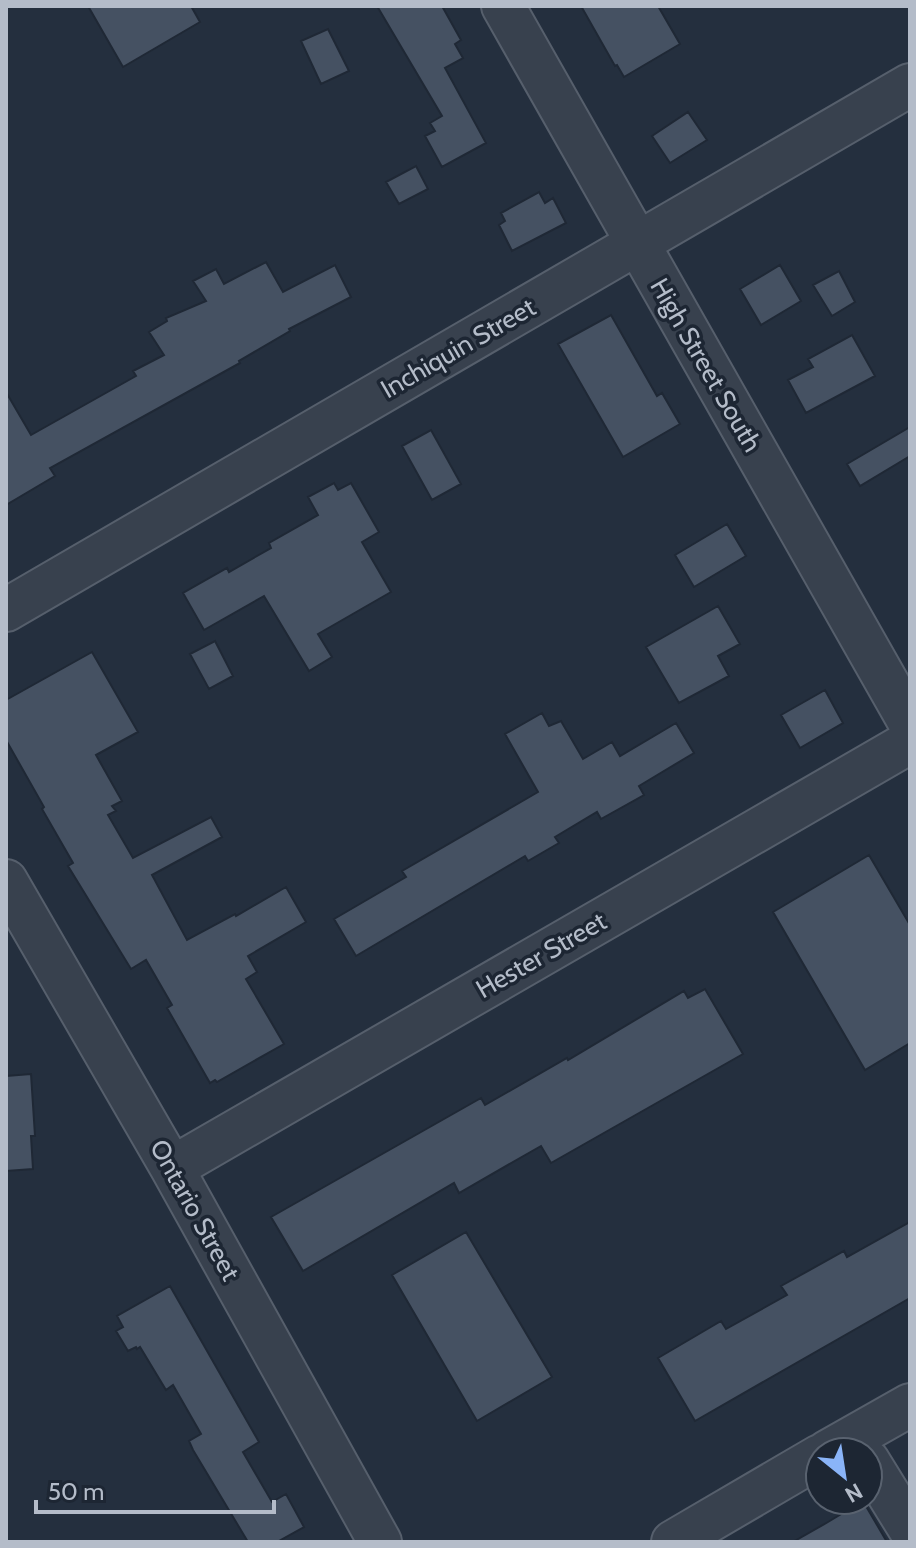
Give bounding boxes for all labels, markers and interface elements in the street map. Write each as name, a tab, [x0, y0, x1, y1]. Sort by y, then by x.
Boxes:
street label: High Street South	[643, 272, 769, 458]
street label: Inchiquin Street	[375, 291, 541, 405]
street label: Hester Street	[470, 905, 612, 1005]
street label: Ontario Street	[143, 1134, 247, 1286]
north arrow	[804, 1436, 884, 1516]
scale bar	[36, 1464, 274, 1514]
text: 50 m	[48, 1477, 104, 1506]
text: N	[840, 1477, 867, 1508]

